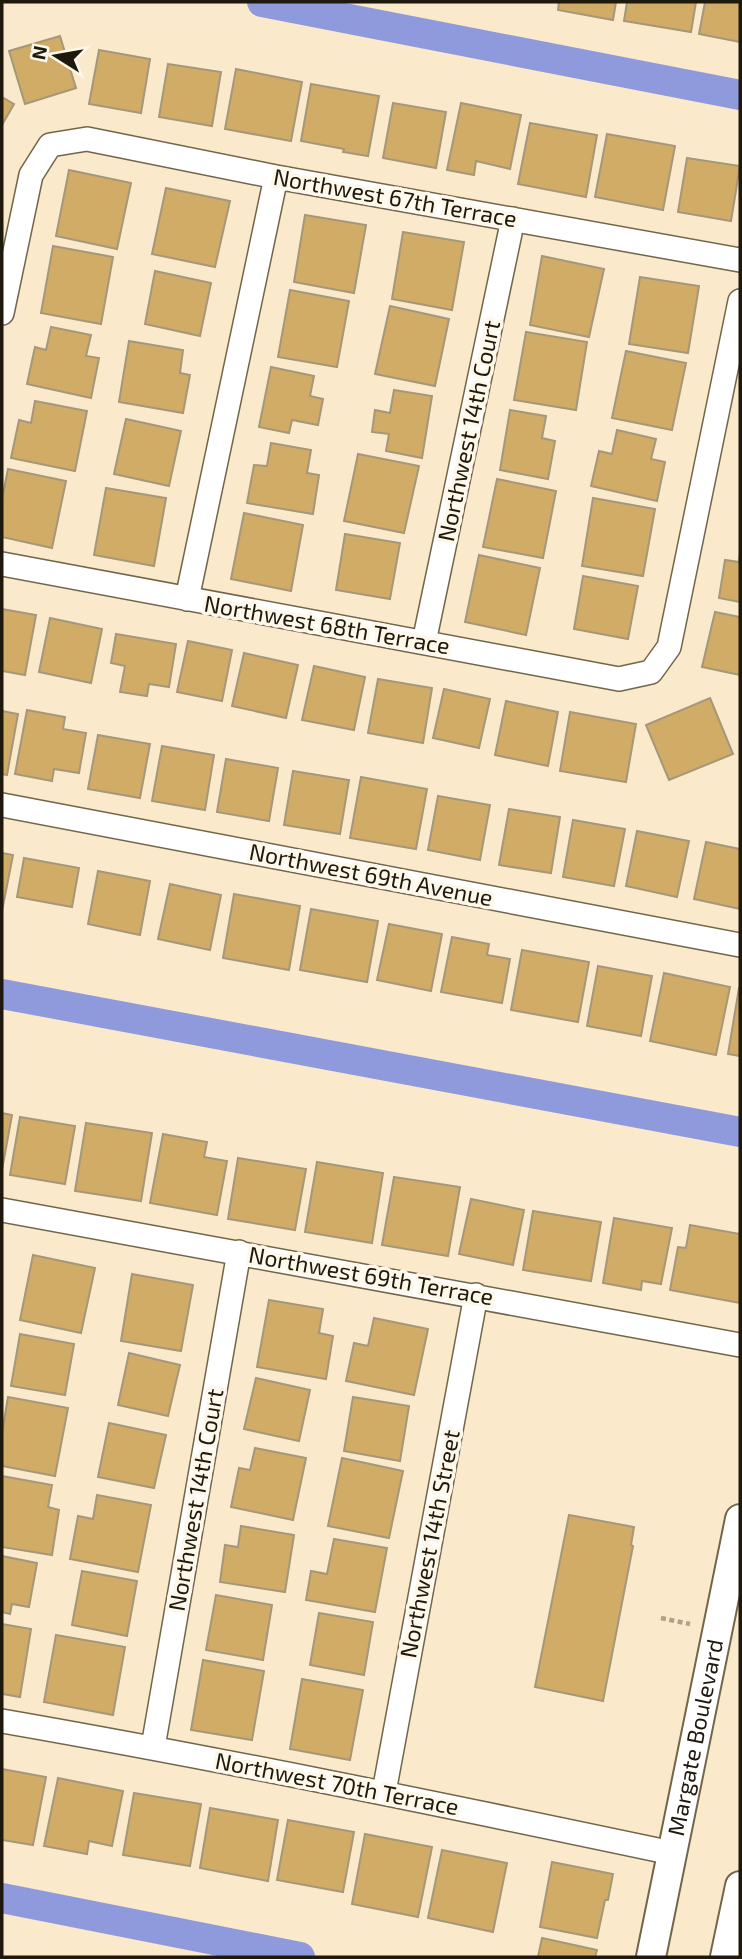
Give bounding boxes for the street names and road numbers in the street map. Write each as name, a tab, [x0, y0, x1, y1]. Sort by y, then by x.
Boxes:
street label: Northwest 67th Terrace	[271, 162, 519, 232]
street label: Northwest 14th Court	[431, 317, 505, 544]
street label: Northwest 68th Terrace	[202, 589, 452, 659]
street label: Northwest 69th Avenue	[247, 837, 495, 911]
street label: Northwest 69th Terrace	[247, 1240, 496, 1310]
street label: Northwest 14th Court	[162, 1386, 228, 1613]
street label: Northwest 14th Street	[393, 1427, 465, 1660]
street label: Margate Boulevard	[661, 1636, 728, 1838]
street label: Northwest 70th Terrace	[213, 1746, 461, 1820]

